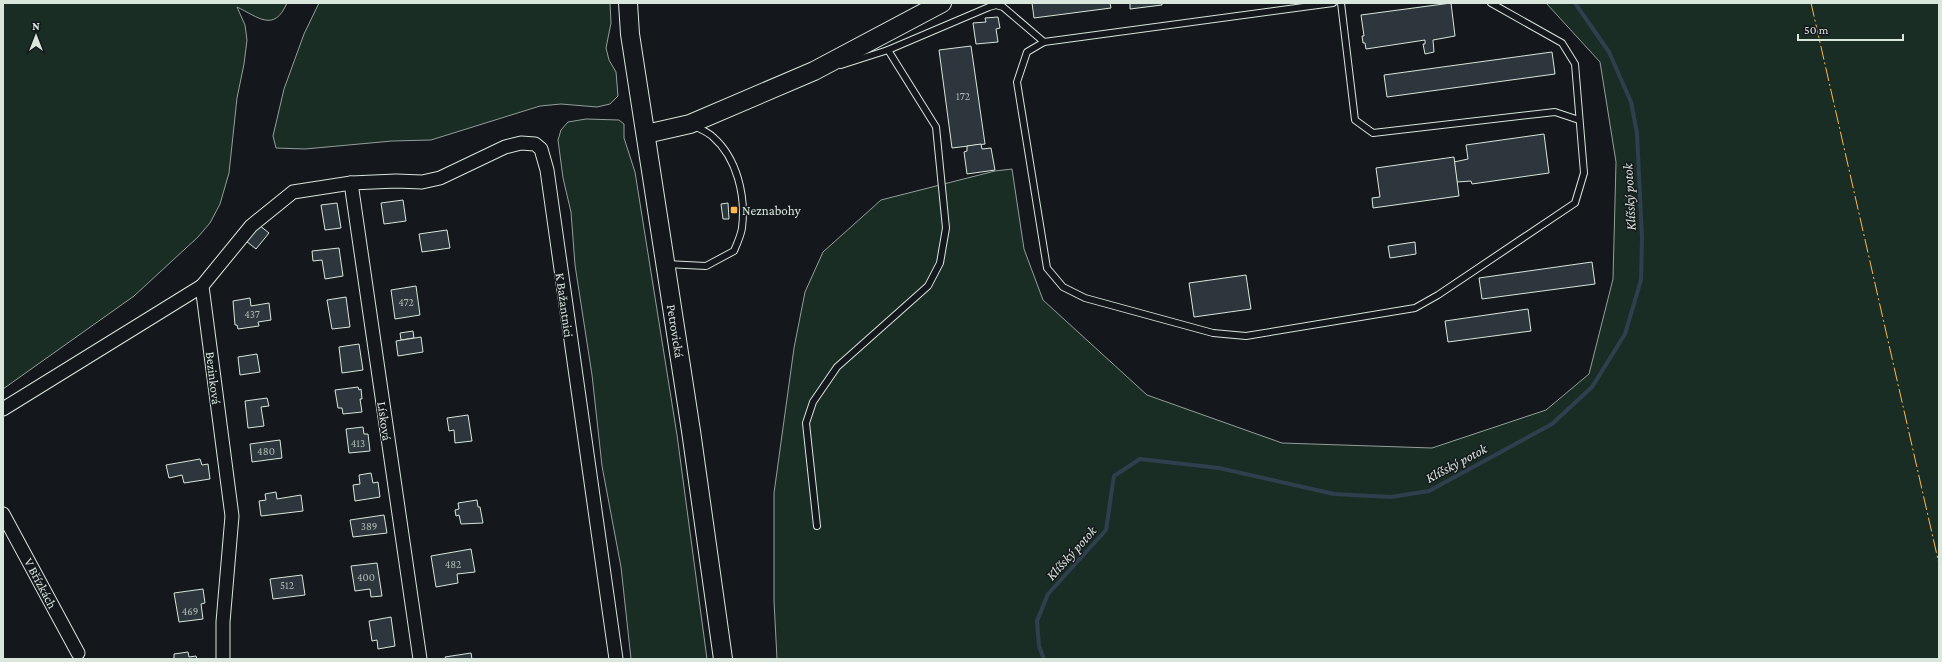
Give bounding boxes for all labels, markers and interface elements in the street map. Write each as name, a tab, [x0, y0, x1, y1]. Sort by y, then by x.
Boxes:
north arrow	[16, 16, 56, 56]
scale bar	[1798, 16, 1903, 42]
text: N	[32, 20, 40, 32]
text: 50 m	[1804, 23, 1829, 37]
house number: 172	[956, 90, 970, 102]
water label: Klíšský potok	[1619, 162, 1639, 231]
place label: Neznabohy	[742, 203, 802, 218]
marker: Neznabohy	[729, 205, 739, 215]
street label: K Bažantnici	[553, 272, 577, 339]
house number: 472	[398, 296, 414, 308]
street label: Petrovická	[664, 303, 687, 359]
house number: 437	[244, 308, 260, 320]
street label: Bezinková	[203, 351, 224, 405]
street label: Lísková	[374, 400, 395, 442]
house number: 413	[351, 437, 365, 449]
water label: Klíšský potok	[1423, 440, 1490, 486]
house number: 480	[257, 445, 275, 457]
house number: 389	[361, 520, 377, 532]
water label: Klíšský potok	[1043, 522, 1100, 583]
street label: V Břízkách	[21, 555, 60, 611]
house number: 482	[445, 558, 461, 570]
house number: 400	[357, 571, 375, 583]
house number: 512	[280, 579, 294, 591]
house number: 469	[182, 605, 198, 617]

